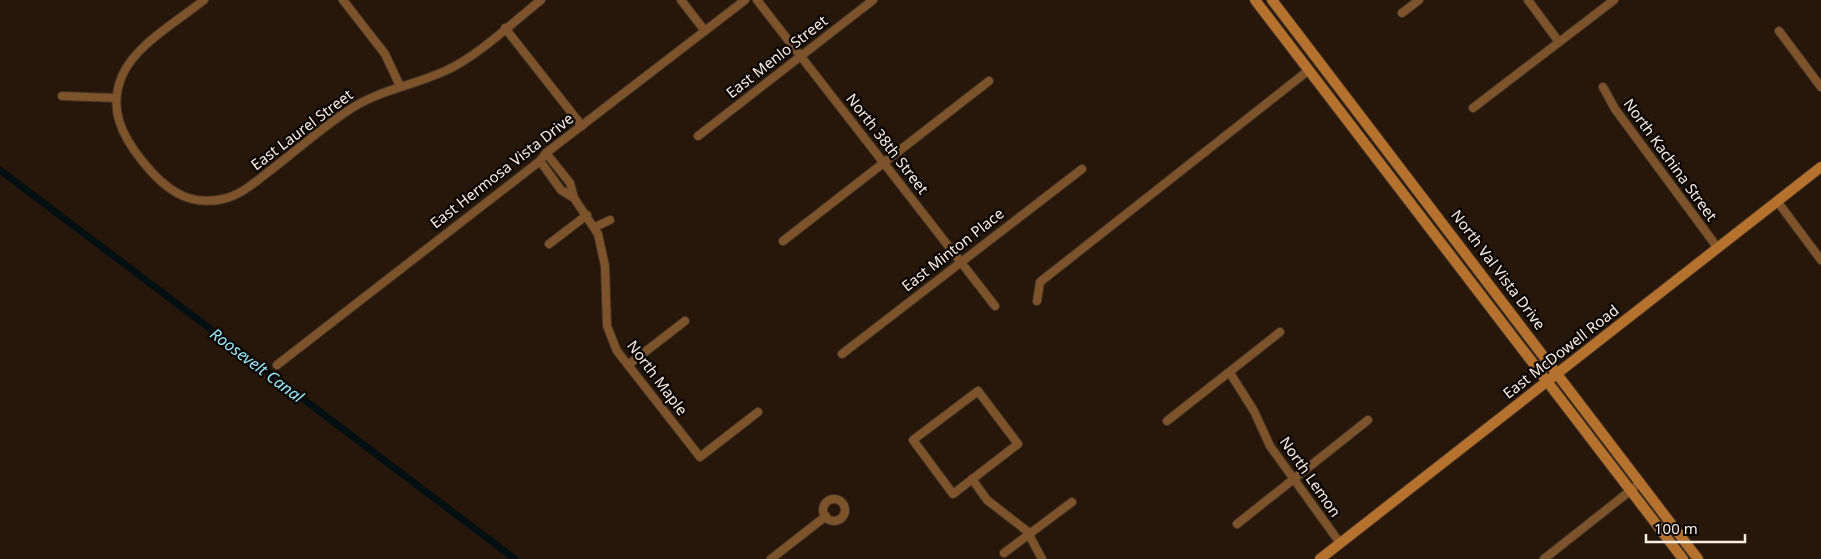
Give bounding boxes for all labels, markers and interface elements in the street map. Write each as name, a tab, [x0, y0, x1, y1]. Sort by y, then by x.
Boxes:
street label: East Menlo Street	[722, 10, 832, 102]
street label: East Laurel Street	[246, 84, 357, 174]
street label: North 38th Street	[842, 89, 934, 198]
street label: North Kachina Street	[1620, 94, 1722, 225]
street label: East Hermosa Vista Drive	[426, 108, 577, 232]
street label: East Minton Place	[897, 203, 1008, 295]
street label: North Val Vista Drive	[1447, 205, 1550, 333]
street label: East McDowell Road	[1498, 300, 1622, 403]
water label: Roosevelt Canal	[206, 323, 309, 408]
street label: North Maple	[623, 336, 693, 419]
street label: North Lemon	[1276, 432, 1346, 521]
scale bar	[1646, 512, 1745, 544]
text: 100 m	[1654, 518, 1698, 538]

